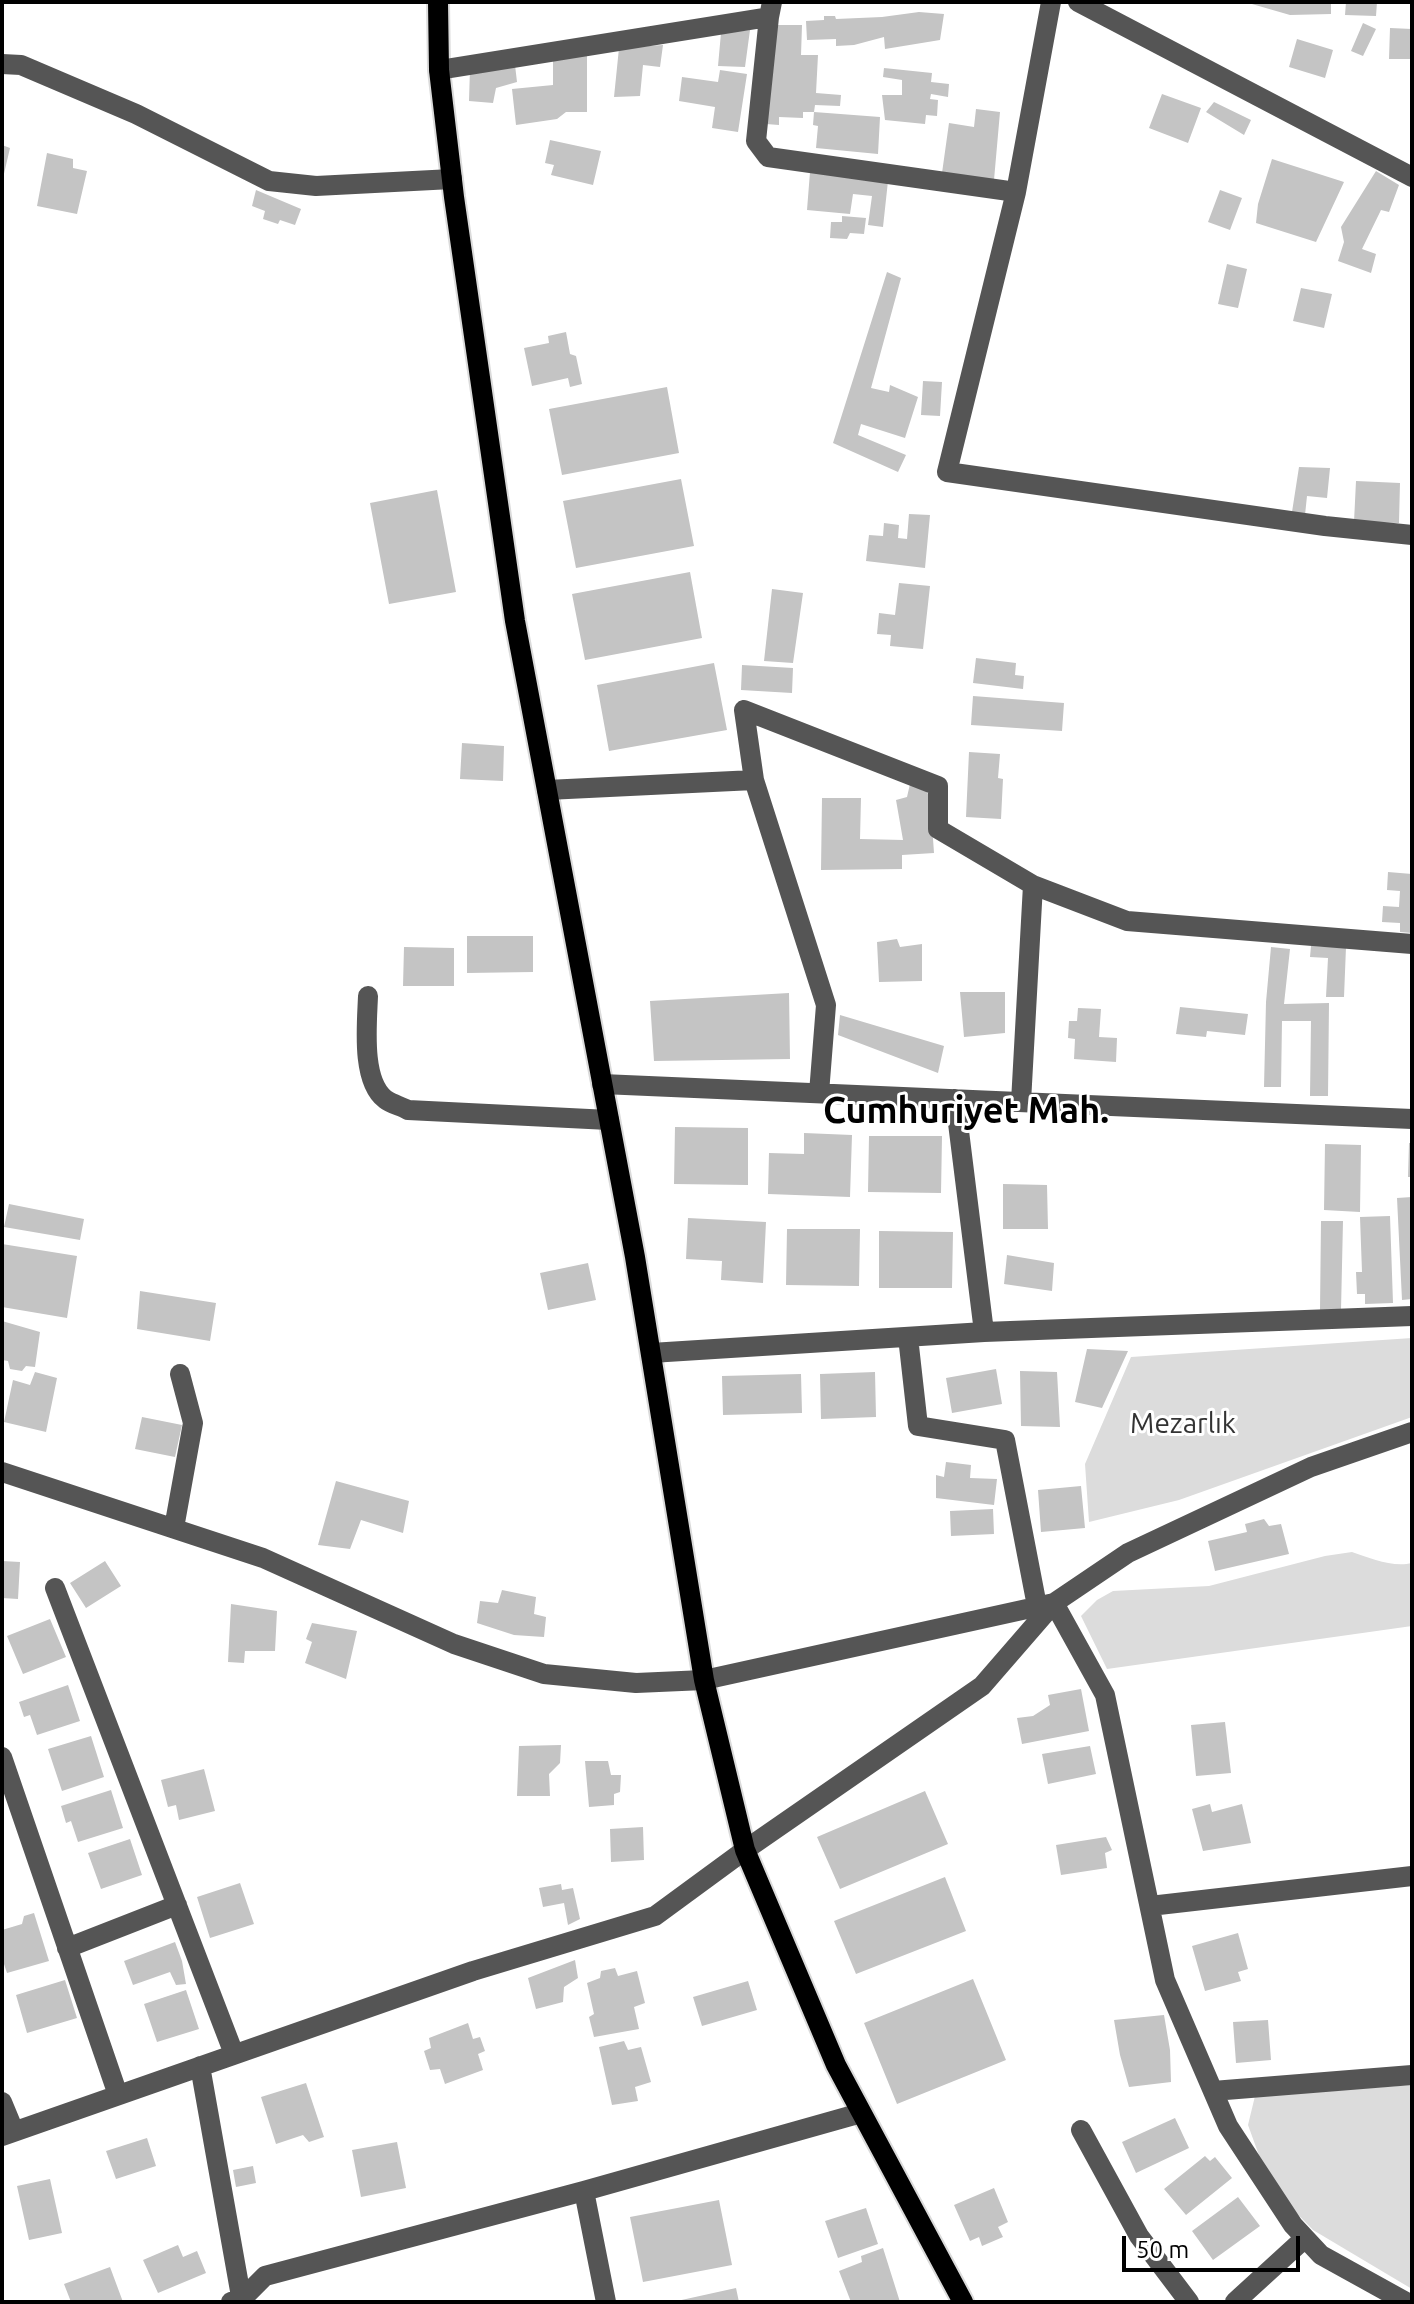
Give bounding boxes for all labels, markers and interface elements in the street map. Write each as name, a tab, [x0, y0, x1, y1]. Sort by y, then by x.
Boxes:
district label: Cumhuriyet Mah.	[823, 1089, 1109, 1133]
park label: Mezarlık	[1130, 1407, 1236, 1441]
scale bar	[1126, 2220, 1304, 2270]
text: 50 m	[1136, 2236, 1189, 2263]

